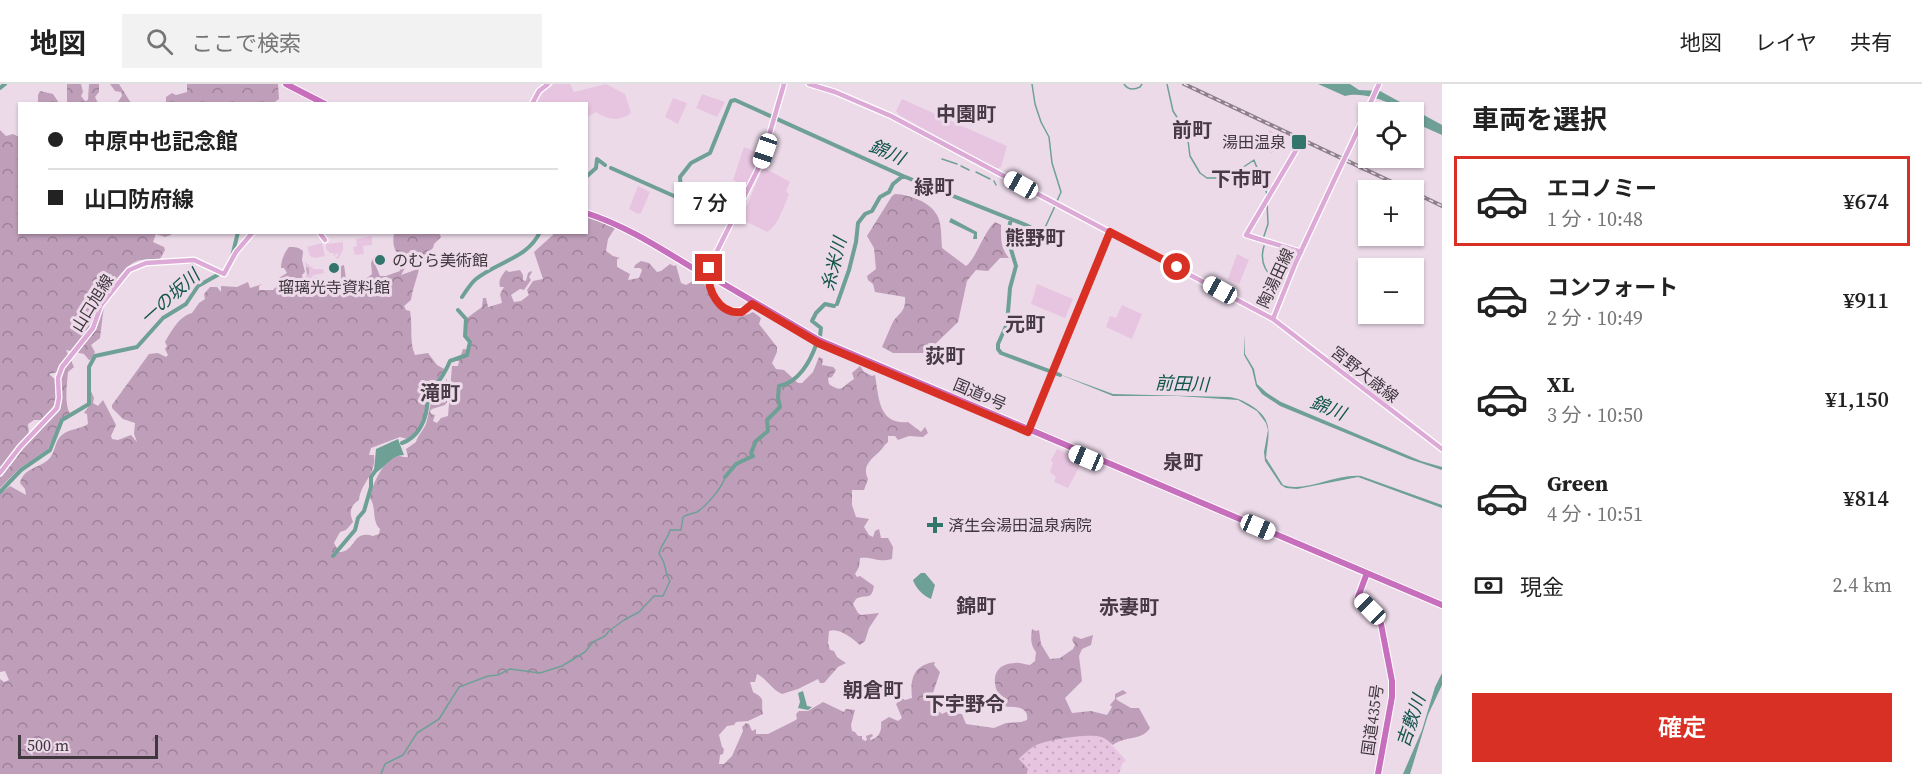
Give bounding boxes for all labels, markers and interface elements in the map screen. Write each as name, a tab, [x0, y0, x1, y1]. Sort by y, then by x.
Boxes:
search box	[122, 14, 542, 68]
text: 地図	[30, 24, 86, 62]
icon: search	[143, 25, 176, 58]
text: ここで検索	[191, 28, 301, 58]
text: 地図	[1680, 28, 1722, 57]
text: レイヤ	[1755, 28, 1817, 57]
text: 共有	[1850, 28, 1892, 57]
district label: 中園町	[936, 100, 996, 128]
text: 車両を選択	[1472, 101, 1607, 138]
map controls	[1358, 102, 1424, 324]
button: locate	[1358, 102, 1424, 168]
district label: 前町	[1172, 116, 1212, 144]
text: 中原中也記念館	[84, 126, 238, 156]
car	[751, 131, 779, 171]
place label: 湯田温泉	[1222, 131, 1286, 153]
water label: 錦川	[866, 133, 911, 171]
marker: 湯田温泉	[1290, 133, 1308, 151]
district label: 下市町	[1211, 165, 1271, 193]
car	[1001, 168, 1041, 202]
district label: 緑町	[914, 173, 954, 201]
text: エコノミー	[1547, 173, 1657, 203]
icon: car	[1475, 174, 1529, 228]
button: +	[1358, 180, 1424, 246]
callout: 7 分	[673, 181, 745, 223]
text: 山口防府線	[84, 184, 194, 214]
text: ¥674	[1843, 186, 1889, 216]
text: 7 分	[693, 189, 727, 217]
text: 1 分 · 10:48	[1547, 205, 1643, 233]
district label: 熊野町	[1005, 224, 1065, 252]
water label: 糸米川	[815, 233, 853, 293]
street label: 陶湯田線	[1252, 244, 1298, 312]
place label: のむら美術館	[392, 249, 488, 271]
marker: のむら美術館	[373, 253, 387, 267]
route start	[1163, 253, 1190, 280]
route end	[695, 254, 722, 281]
button: −	[1358, 258, 1424, 324]
marker: 瑠璃光寺資料館	[327, 261, 341, 275]
water label: 一の坂川	[135, 262, 206, 330]
street label: 山口旭線	[66, 270, 118, 336]
text: コンフォート	[1547, 272, 1678, 302]
car	[1200, 273, 1240, 307]
icon: car	[1475, 273, 1529, 327]
place label: 瑠璃光寺資料館	[278, 276, 390, 298]
text: ¥911	[1843, 285, 1889, 315]
text: 2 分 · 10:49	[1547, 304, 1643, 332]
district label: 元町	[1005, 310, 1045, 338]
street label: 宮野大歳線	[1327, 341, 1403, 407]
district label: 荻町	[925, 342, 965, 370]
text: XL	[1547, 369, 1574, 399]
water label: 前田川	[1155, 370, 1211, 397]
icon: car	[1475, 372, 1529, 426]
street label: 国道9号	[950, 373, 1010, 415]
district label: 滝町	[420, 379, 460, 407]
text: ¥1,150	[1825, 384, 1889, 414]
water label: 錦川	[1307, 389, 1351, 427]
text: 3 分 · 10:50	[1547, 401, 1643, 429]
car	[1066, 443, 1106, 473]
district label: 泉町	[1163, 448, 1203, 476]
text: Green	[1547, 468, 1608, 498]
icon: car	[1475, 471, 1529, 525]
text: ¥814	[1843, 483, 1889, 513]
text: 4 分 · 10:51	[1547, 500, 1643, 528]
car	[1238, 512, 1278, 542]
place label: 済生会湯田温泉病院	[948, 514, 1092, 536]
marker: 済生会湯田温泉病院	[926, 516, 944, 534]
icon: cash	[1472, 569, 1505, 602]
text: 2.4 km	[1832, 571, 1892, 599]
text: 現金	[1520, 572, 1564, 602]
car	[1351, 590, 1389, 628]
district label: 錦町	[956, 592, 996, 620]
district label: 赤妻町	[1099, 593, 1159, 621]
district label: 朝倉町	[843, 676, 903, 704]
street label: 国道435号	[1356, 683, 1388, 757]
water label: 吉敷川	[1390, 689, 1432, 750]
district label: 下宇野令	[925, 690, 1005, 718]
button: 確定	[1472, 693, 1892, 762]
scale bar	[18, 732, 158, 760]
text: 500 m	[27, 734, 69, 756]

